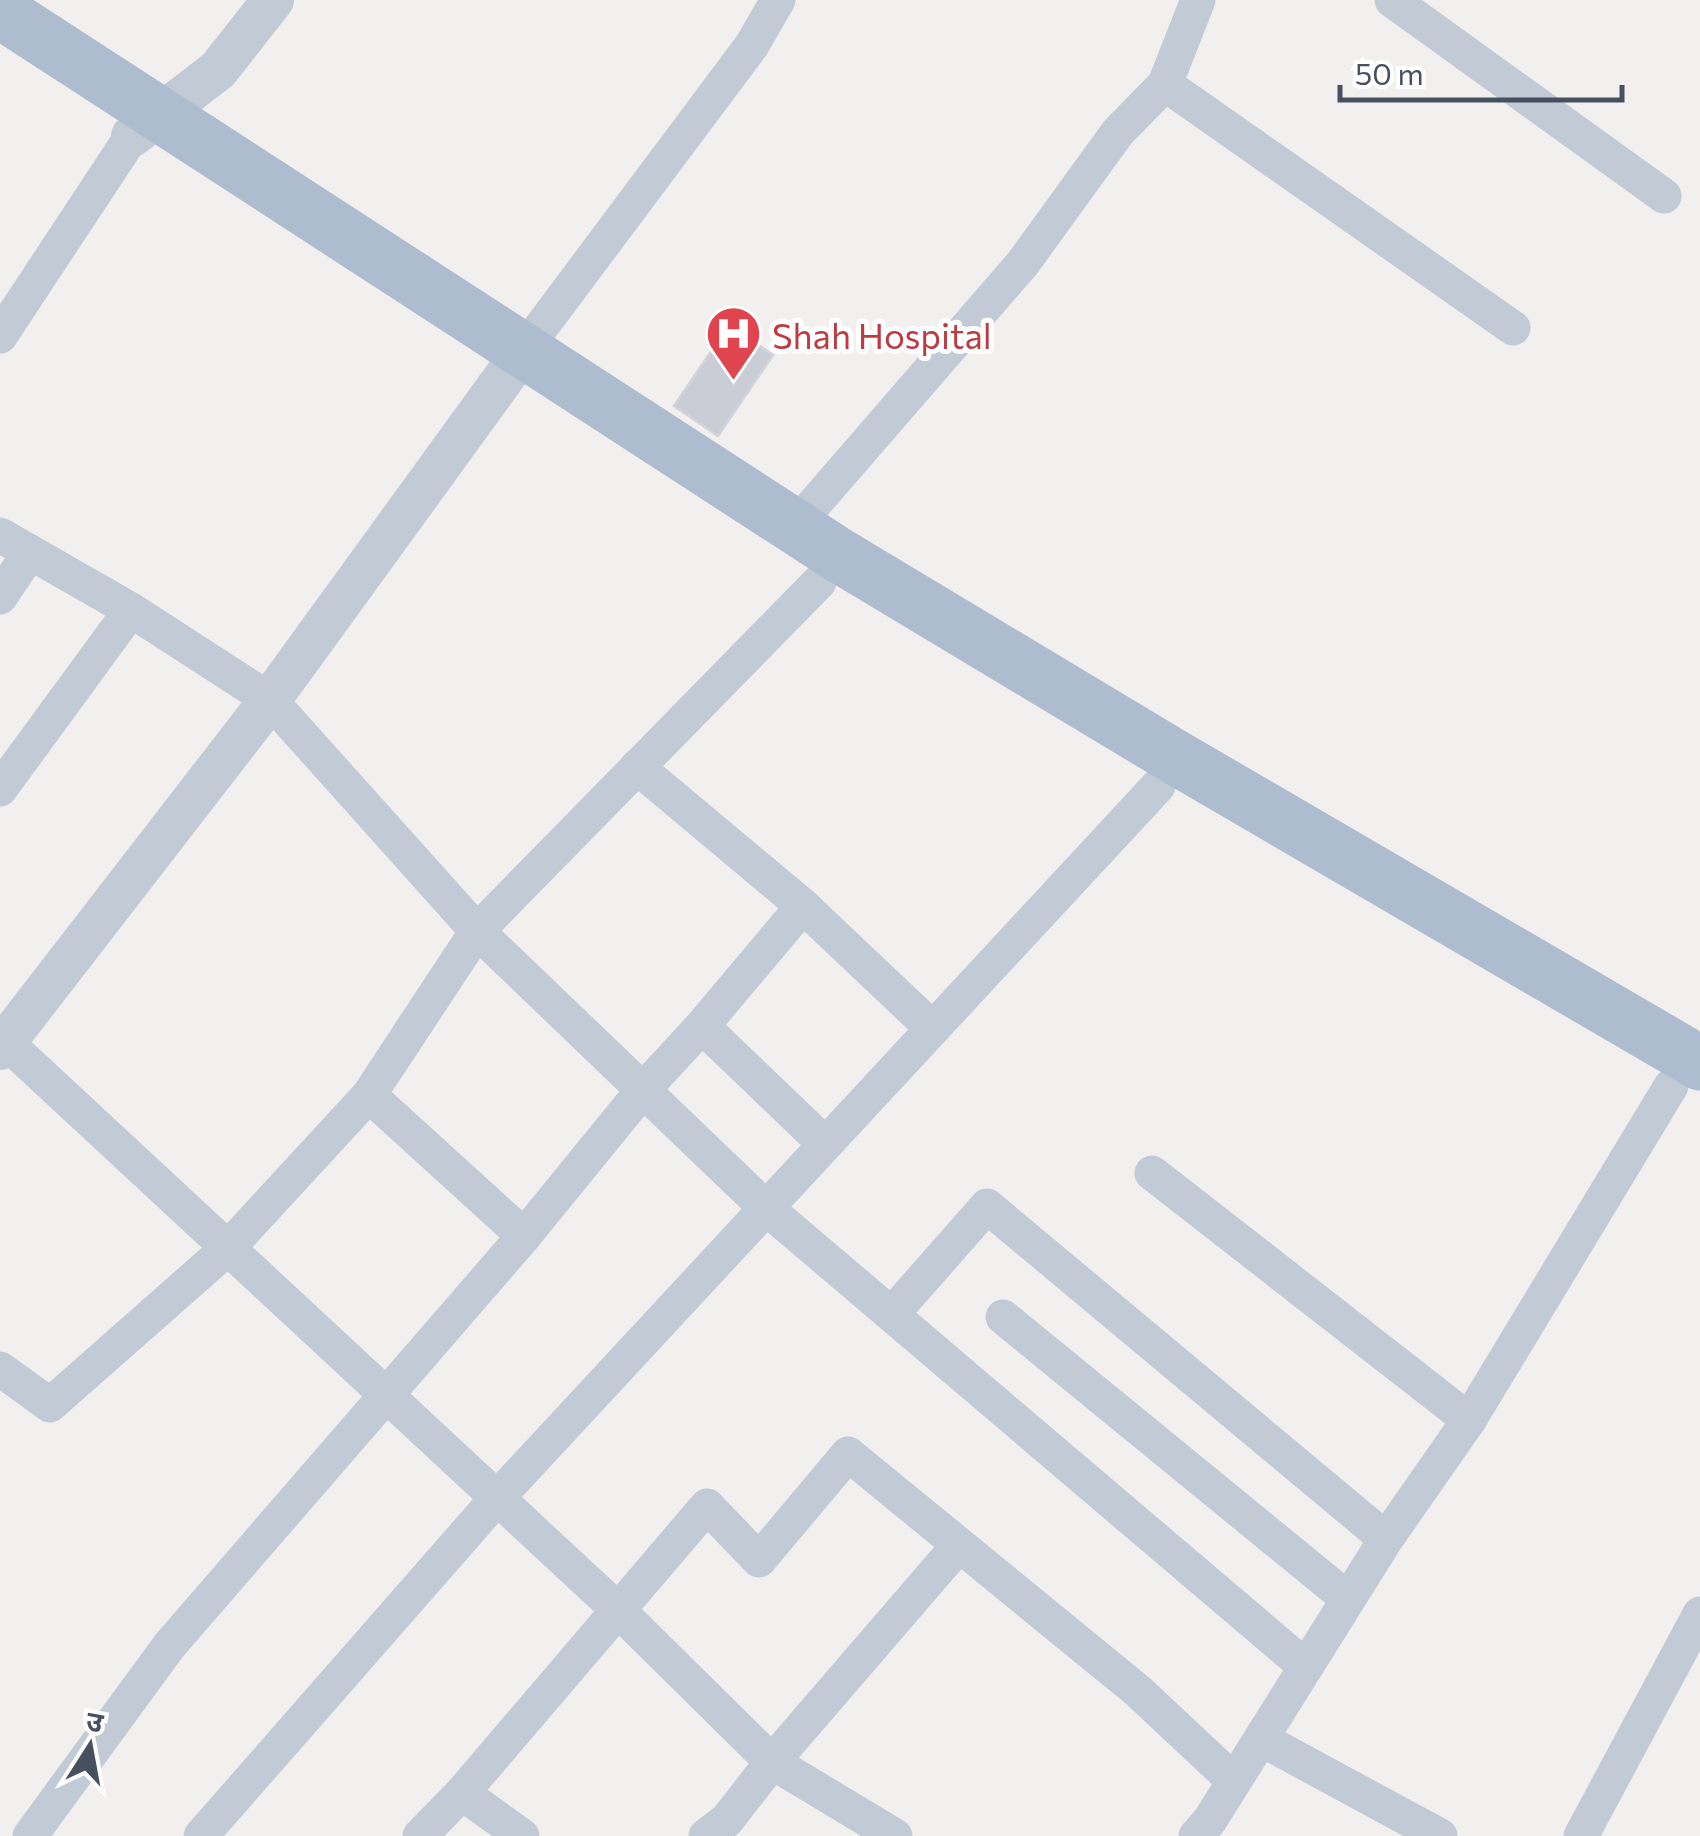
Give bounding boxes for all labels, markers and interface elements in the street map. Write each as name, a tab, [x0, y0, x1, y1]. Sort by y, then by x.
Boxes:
scale bar	[1340, 40, 1622, 102]
text: 50 m	[1355, 54, 1424, 91]
hospital icon: Shah Hospital	[703, 304, 763, 383]
place label: Shah Hospital	[772, 313, 992, 356]
north arrow	[40, 1696, 140, 1796]
text: उ	[84, 1702, 107, 1739]

